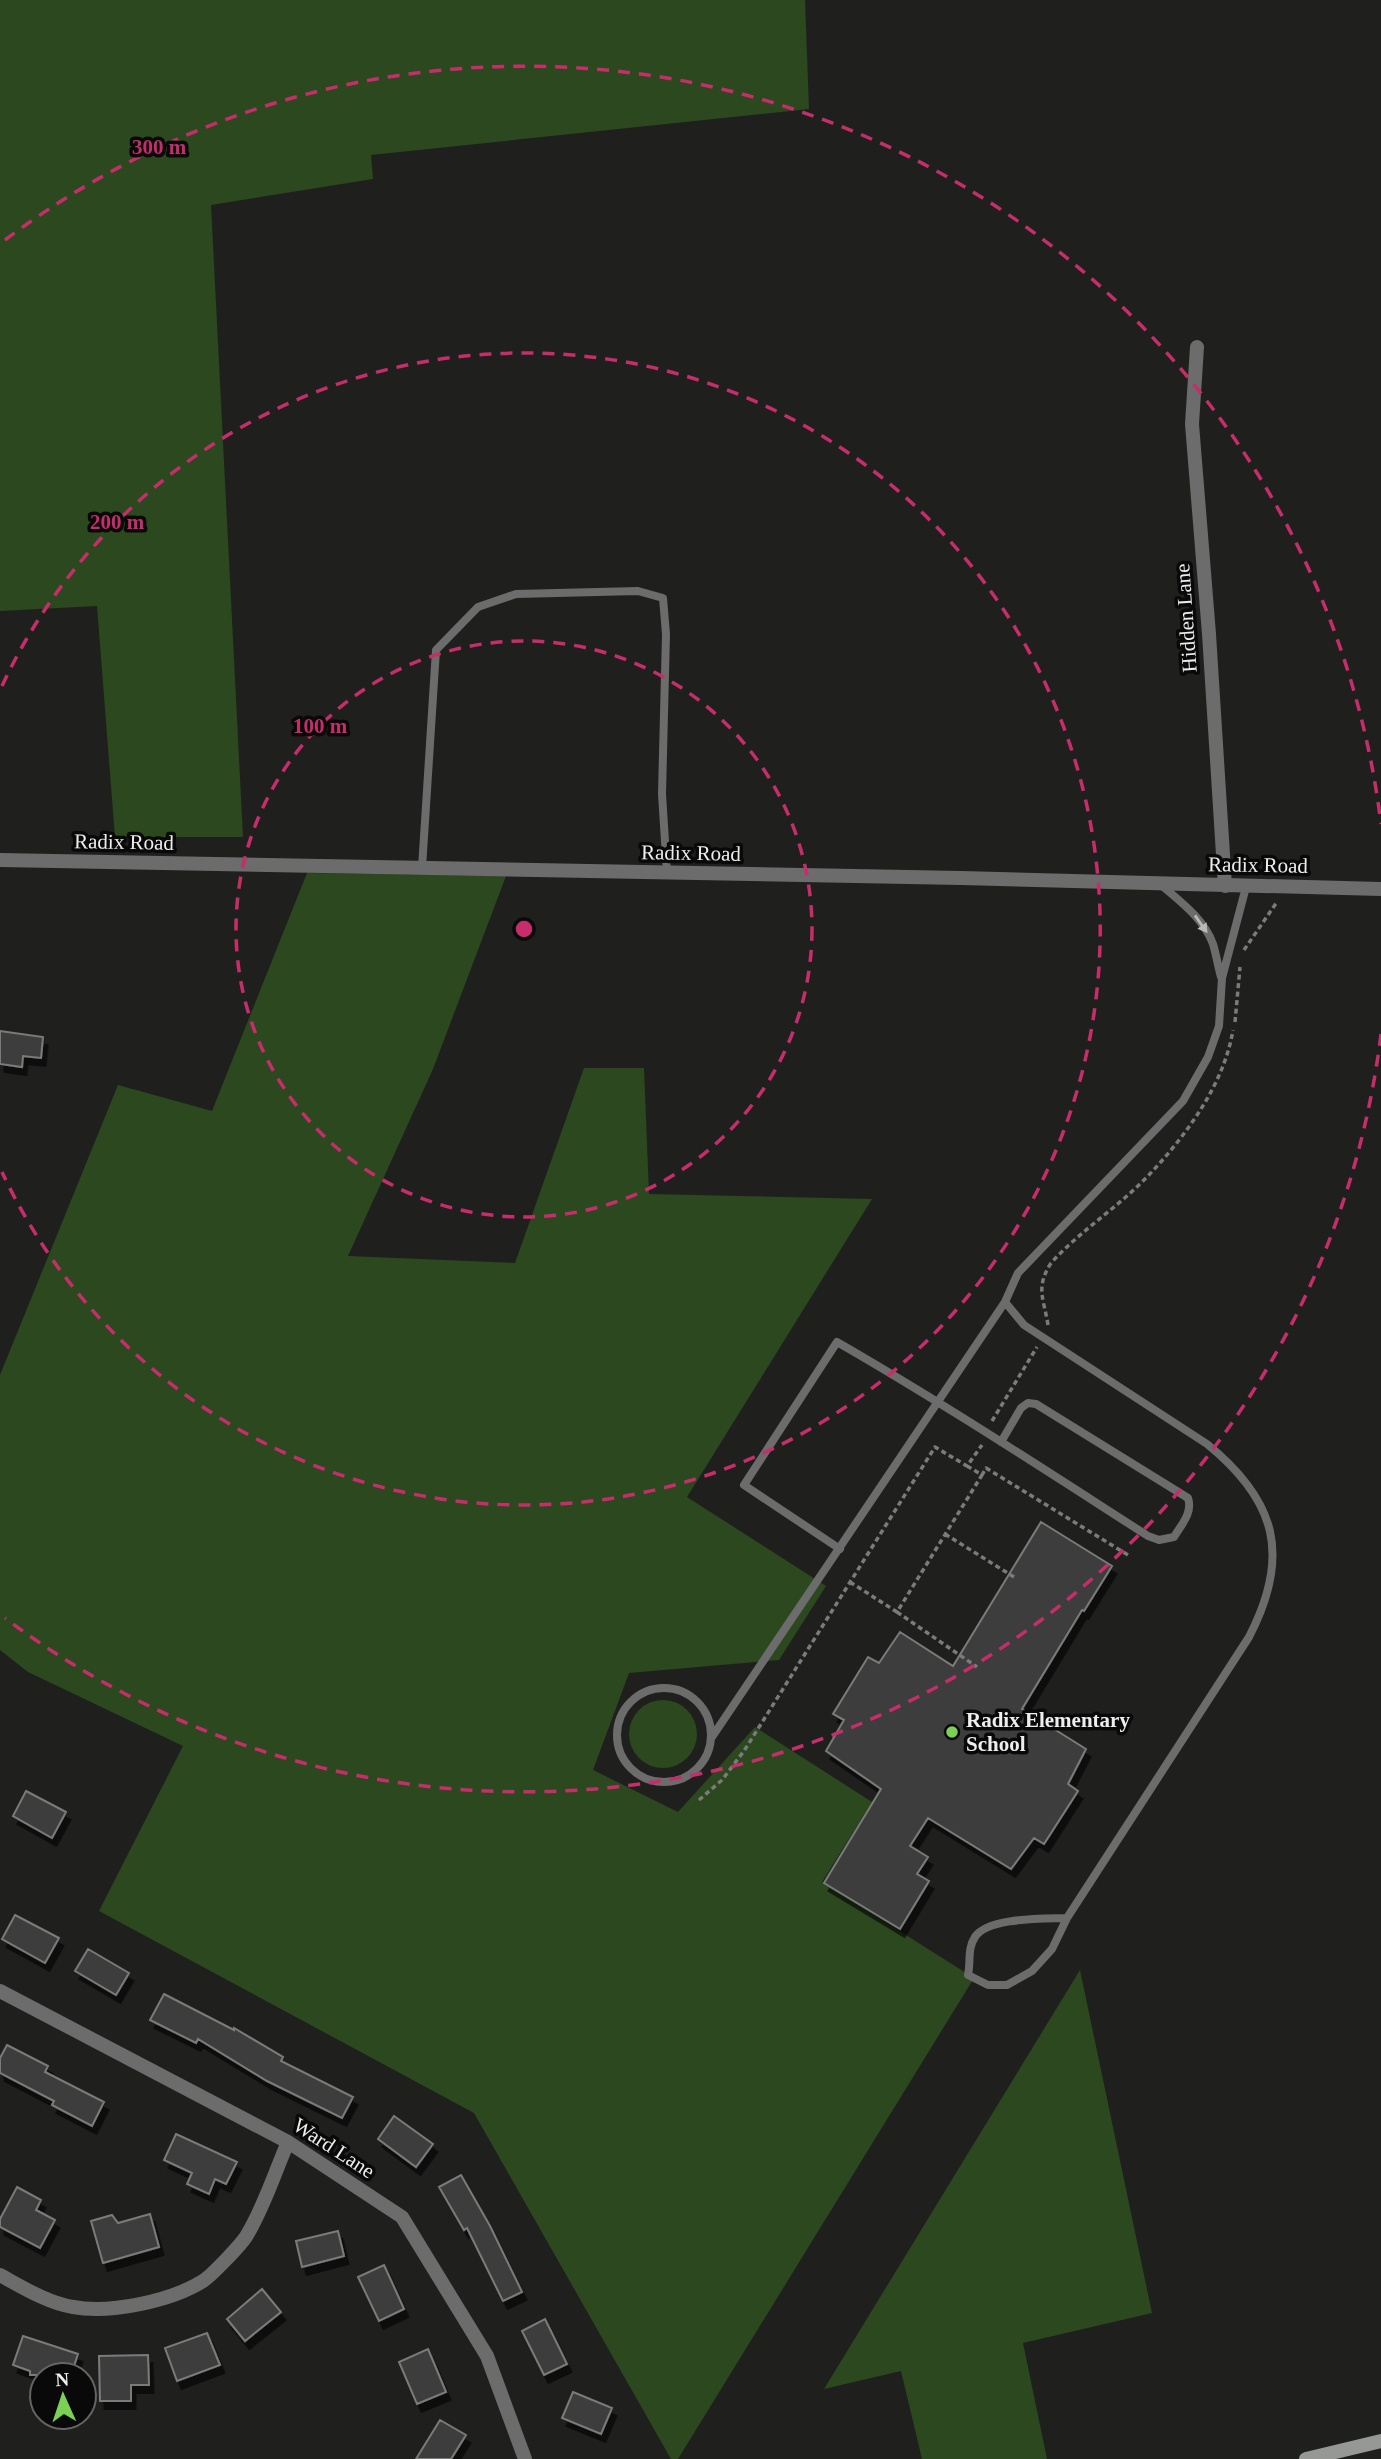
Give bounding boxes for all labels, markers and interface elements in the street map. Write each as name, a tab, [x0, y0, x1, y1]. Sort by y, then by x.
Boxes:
text: 300 m	[132, 135, 187, 159]
text: 200 m	[90, 510, 145, 534]
street label: Hidden Lane	[1170, 563, 1202, 673]
text: 100 m	[293, 714, 348, 738]
street label: Radix Road	[74, 829, 175, 855]
street label: Radix Road	[641, 840, 742, 866]
street label: Radix Road	[1208, 852, 1309, 878]
one-way arrow	[1194, 915, 1208, 933]
centre of rings	[512, 917, 536, 941]
place label: Radix Elementary School	[966, 1708, 1130, 1756]
marker: Radix Elementary School	[944, 1724, 960, 1740]
street label: Ward Lane	[289, 2113, 379, 2183]
north arrow	[28, 2361, 98, 2431]
text: N	[55, 2369, 70, 2390]

